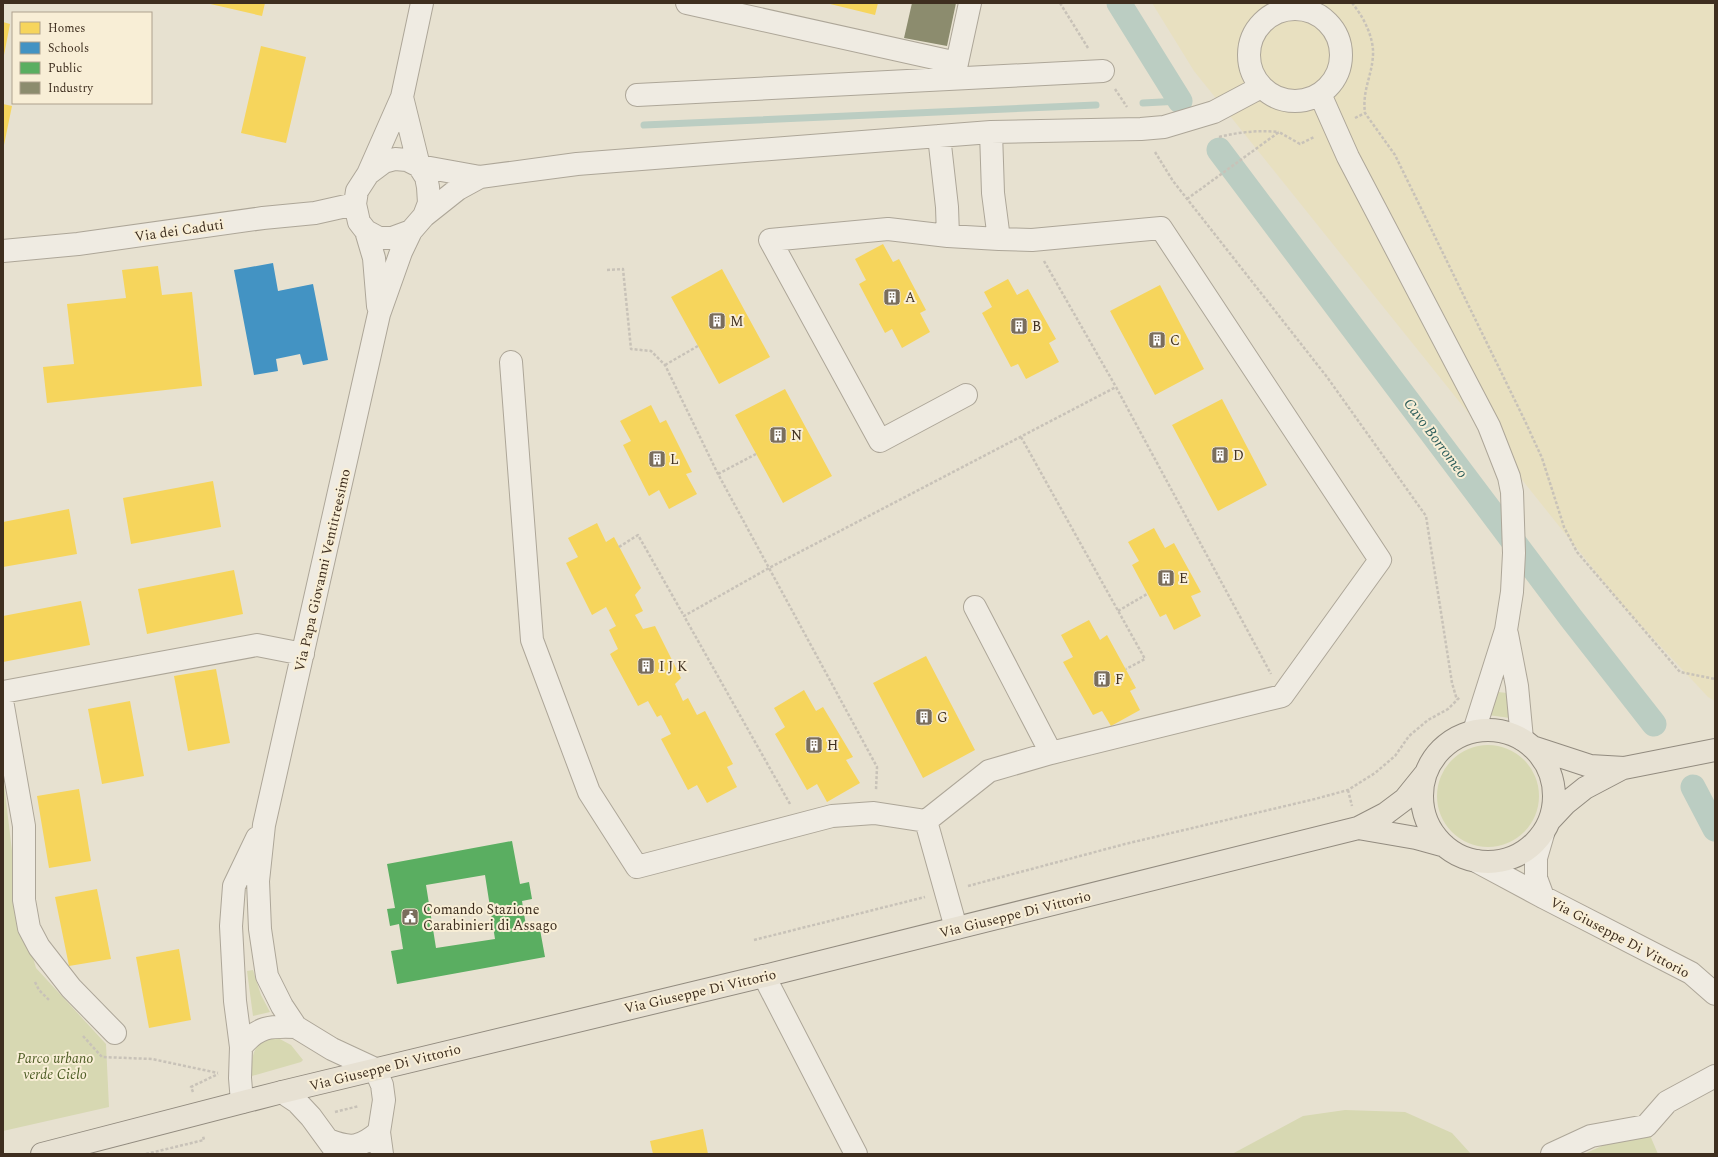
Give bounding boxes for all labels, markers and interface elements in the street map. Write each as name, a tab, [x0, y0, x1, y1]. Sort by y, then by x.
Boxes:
legend	[12, 12, 152, 104]
text: Homes	[48, 19, 86, 38]
text: Schools	[48, 39, 89, 58]
text: Public	[48, 59, 82, 78]
text: Industry	[48, 79, 94, 98]
street label: Via dei Caduti	[133, 214, 225, 247]
building icon: A	[882, 287, 902, 307]
place label: A	[905, 287, 916, 308]
building icon: M	[707, 311, 727, 331]
place label: M	[730, 311, 743, 332]
building icon: B	[1009, 316, 1029, 336]
place label: B	[1032, 316, 1041, 337]
building icon: C	[1147, 330, 1167, 350]
place label: C	[1170, 330, 1180, 351]
water label: Cavo Borromeo	[1398, 393, 1473, 483]
building icon: N	[768, 425, 788, 445]
place label: N	[791, 425, 802, 446]
building icon: D	[1210, 445, 1230, 465]
place label: D	[1233, 445, 1244, 466]
building icon: L	[647, 449, 667, 469]
place label: L	[670, 449, 679, 470]
street label: Via Papa Giovanni Ventitreesimo	[289, 467, 356, 674]
building icon: E	[1156, 568, 1176, 588]
place label: E	[1179, 568, 1188, 589]
building icon: I J K	[636, 656, 656, 676]
place label: I J K	[659, 656, 687, 677]
building icon: F	[1092, 669, 1112, 689]
place label: F	[1115, 669, 1124, 690]
building icon: G	[914, 707, 934, 727]
place label: G	[937, 707, 948, 728]
building icon: H	[804, 735, 824, 755]
place label: H	[827, 735, 838, 756]
street label: Via Giuseppe Di Vittorio	[937, 885, 1093, 943]
street label: Via Giuseppe Di Vittorio	[1546, 892, 1693, 983]
place label: Comando Stazione Carabinieri di Assago	[423, 899, 557, 936]
public building icon: Comando Stazione Carabinieri di Assago	[400, 907, 420, 927]
street label: Via Giuseppe Di Vittorio	[622, 964, 778, 1019]
street label: Via Giuseppe Di Vittorio	[307, 1038, 463, 1096]
park label: Parco urbano verde Cielo	[17, 1048, 93, 1085]

